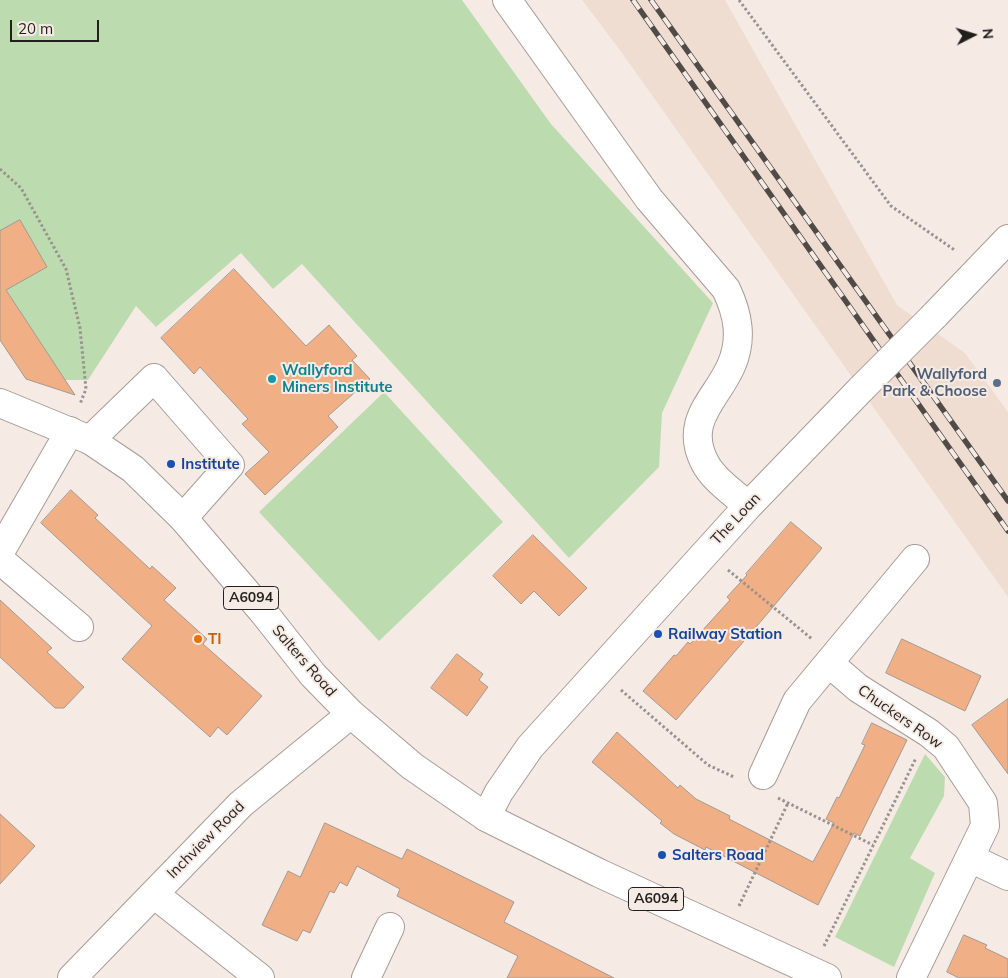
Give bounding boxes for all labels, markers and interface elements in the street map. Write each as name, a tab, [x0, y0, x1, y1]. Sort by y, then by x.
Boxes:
scale bar	[12, 10, 101, 42]
north arrow	[948, 10, 998, 60]
text: 20 m	[18, 19, 53, 38]
text: N	[979, 28, 997, 40]
place label: Wallyford Miners Institute	[282, 361, 392, 396]
place label: Wallyford Park & Choose	[883, 365, 987, 400]
marker: Wallyford Miners Institute	[266, 373, 278, 385]
marker: Wallyford Park & Choose	[991, 377, 1003, 389]
place label: Institute	[181, 455, 240, 473]
marker: Institute	[165, 458, 177, 470]
street label: The Loan	[707, 489, 765, 549]
road number: A6094	[224, 586, 278, 610]
street label: Salters Road	[268, 622, 340, 700]
place label: Railway Station	[668, 625, 782, 643]
marker: Railway Station	[652, 628, 664, 640]
place label: TI	[208, 630, 222, 648]
marker: TI	[192, 633, 204, 645]
street label: Chuckers Row	[854, 681, 946, 753]
street label: Inchview Road	[164, 798, 248, 882]
place label: Salters Road	[672, 846, 764, 864]
marker: Salters Road	[656, 849, 668, 861]
road number: A6094	[628, 888, 684, 911]

